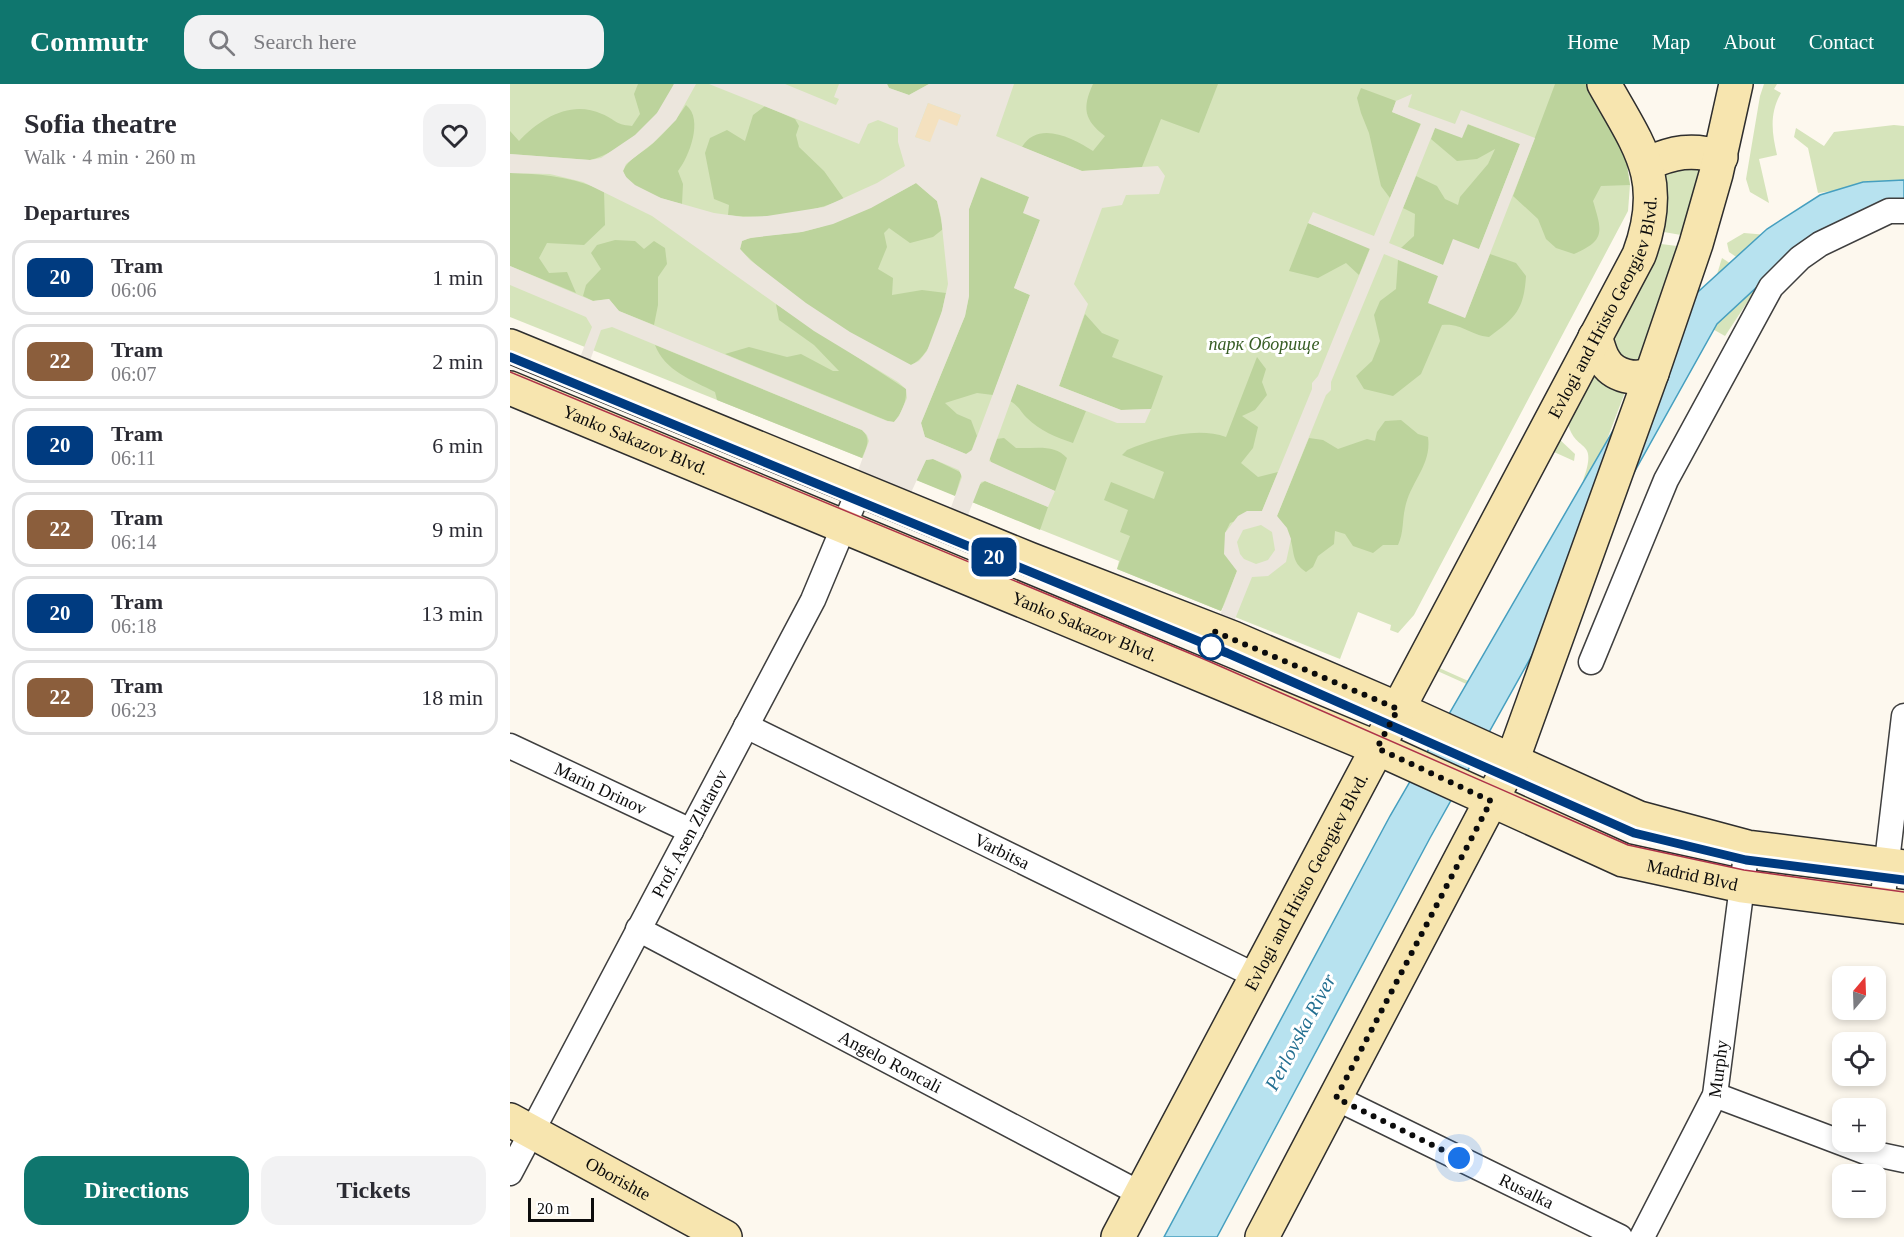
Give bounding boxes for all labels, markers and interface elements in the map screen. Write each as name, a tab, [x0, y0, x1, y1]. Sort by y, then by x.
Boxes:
search box	[184, 15, 604, 69]
text: Commutr	[30, 26, 148, 57]
icon: search	[205, 26, 238, 59]
text: Search here	[253, 29, 356, 54]
text: Home	[1567, 30, 1619, 54]
text: Map	[1652, 30, 1690, 54]
text: About	[1723, 30, 1776, 54]
text: Contact	[1809, 30, 1874, 54]
button: heart	[423, 104, 486, 167]
text: Sofia theatre	[24, 108, 177, 139]
text: Walk · 4 min · 260 m	[24, 146, 196, 168]
street label: Evlogi and Hristo Georgiev Blvd.	[1544, 196, 1661, 422]
text: Departures	[24, 200, 130, 225]
text: Tram	[111, 253, 163, 278]
text: 20	[50, 265, 71, 289]
text: 1 min	[432, 265, 483, 290]
text: 06:06	[111, 279, 157, 301]
park label: парк Оборище	[1209, 334, 1319, 354]
text: Tram	[111, 337, 163, 362]
text: 22	[50, 349, 71, 373]
text: 2 min	[432, 349, 483, 374]
text: 06:07	[111, 363, 157, 385]
street label: Yanko Sakazov Blvd.	[560, 401, 711, 479]
text: Tram	[111, 421, 163, 446]
text: 20	[50, 433, 71, 457]
text: 6 min	[432, 433, 483, 458]
text: 06:11	[111, 447, 156, 469]
text: Tram	[111, 505, 163, 530]
text: 22	[50, 517, 71, 541]
text: 9 min	[432, 517, 483, 542]
text: 06:14	[111, 531, 157, 553]
line badge: 20	[967, 538, 1021, 576]
text: 20	[984, 545, 1005, 569]
street label: Yanko Sakazov Blvd.	[1009, 587, 1160, 666]
text: Tram	[111, 589, 163, 614]
text: 20	[50, 601, 71, 625]
text: 13 min	[421, 601, 483, 626]
text: 06:18	[111, 615, 157, 637]
unlabelled marker	[1198, 634, 1224, 660]
text: Tram	[111, 673, 163, 698]
text: 22	[50, 685, 71, 709]
text: 18 min	[421, 685, 483, 710]
text: 06:23	[111, 699, 157, 721]
street label: Marin Drinov	[551, 758, 650, 819]
street label: Prof. Asen Zlatarov	[648, 766, 731, 901]
street label: Evlogi and Hristo Georgiev Blvd.	[1241, 770, 1372, 994]
street label: Varbitsa	[971, 829, 1033, 873]
street label: Madrid Blvd	[1645, 855, 1740, 895]
north arrow	[1832, 966, 1886, 1020]
map controls	[1832, 966, 1886, 1218]
water label: Perlovska River	[1260, 970, 1340, 1095]
street label: Angelo Roncali	[835, 1027, 945, 1097]
button: locate	[1832, 1032, 1886, 1086]
street label: Murphy	[1705, 1039, 1732, 1099]
button: +	[1832, 1098, 1886, 1152]
your location	[1444, 1143, 1474, 1173]
street label: Oborishte	[582, 1153, 654, 1205]
button: Directions	[24, 1156, 249, 1225]
button: Tickets	[261, 1156, 486, 1225]
button: −	[1832, 1164, 1886, 1218]
street label: Rusalka	[1496, 1169, 1557, 1213]
scale bar	[528, 1195, 594, 1222]
text: 20 m	[537, 1200, 569, 1217]

